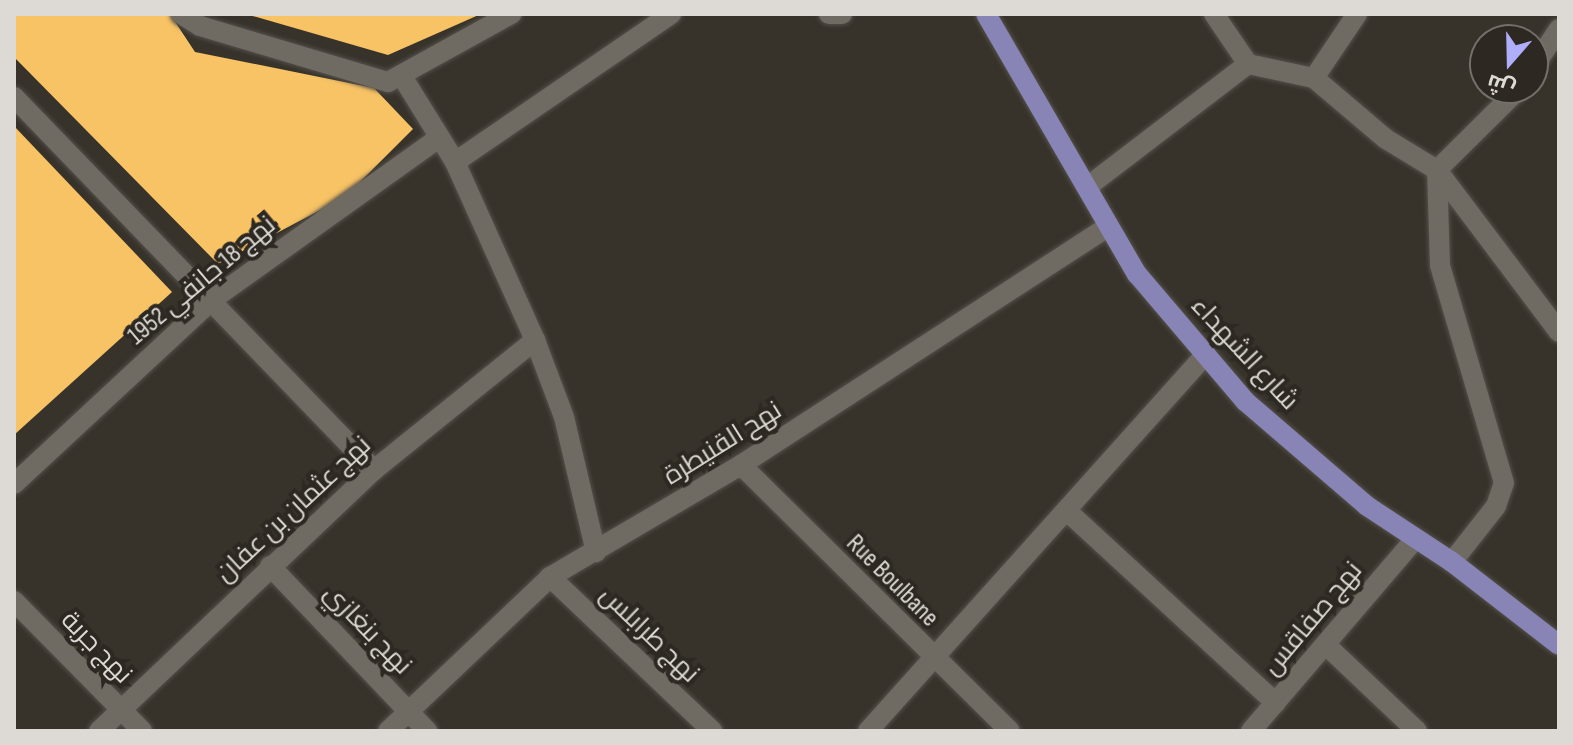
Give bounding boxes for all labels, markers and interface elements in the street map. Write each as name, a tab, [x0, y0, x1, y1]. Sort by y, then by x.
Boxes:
north arrow	[1469, 24, 1549, 104]
text: ش	[1483, 68, 1519, 103]
street label: نهج 18 جانفي 1952	[122, 210, 282, 352]
street label: شارع الشهداء	[1184, 291, 1304, 417]
street label: نهح القنيطرة	[658, 396, 788, 492]
street label: نهج عثمان بن عفان	[210, 430, 378, 590]
street label: Rue Boulbane	[839, 528, 945, 634]
street label: نهج صفاقس	[1257, 556, 1369, 682]
street label: نهج بنغازي	[316, 578, 418, 682]
street label: نهج طرابلس	[593, 580, 705, 690]
street label: نهج جربة	[54, 605, 138, 691]

